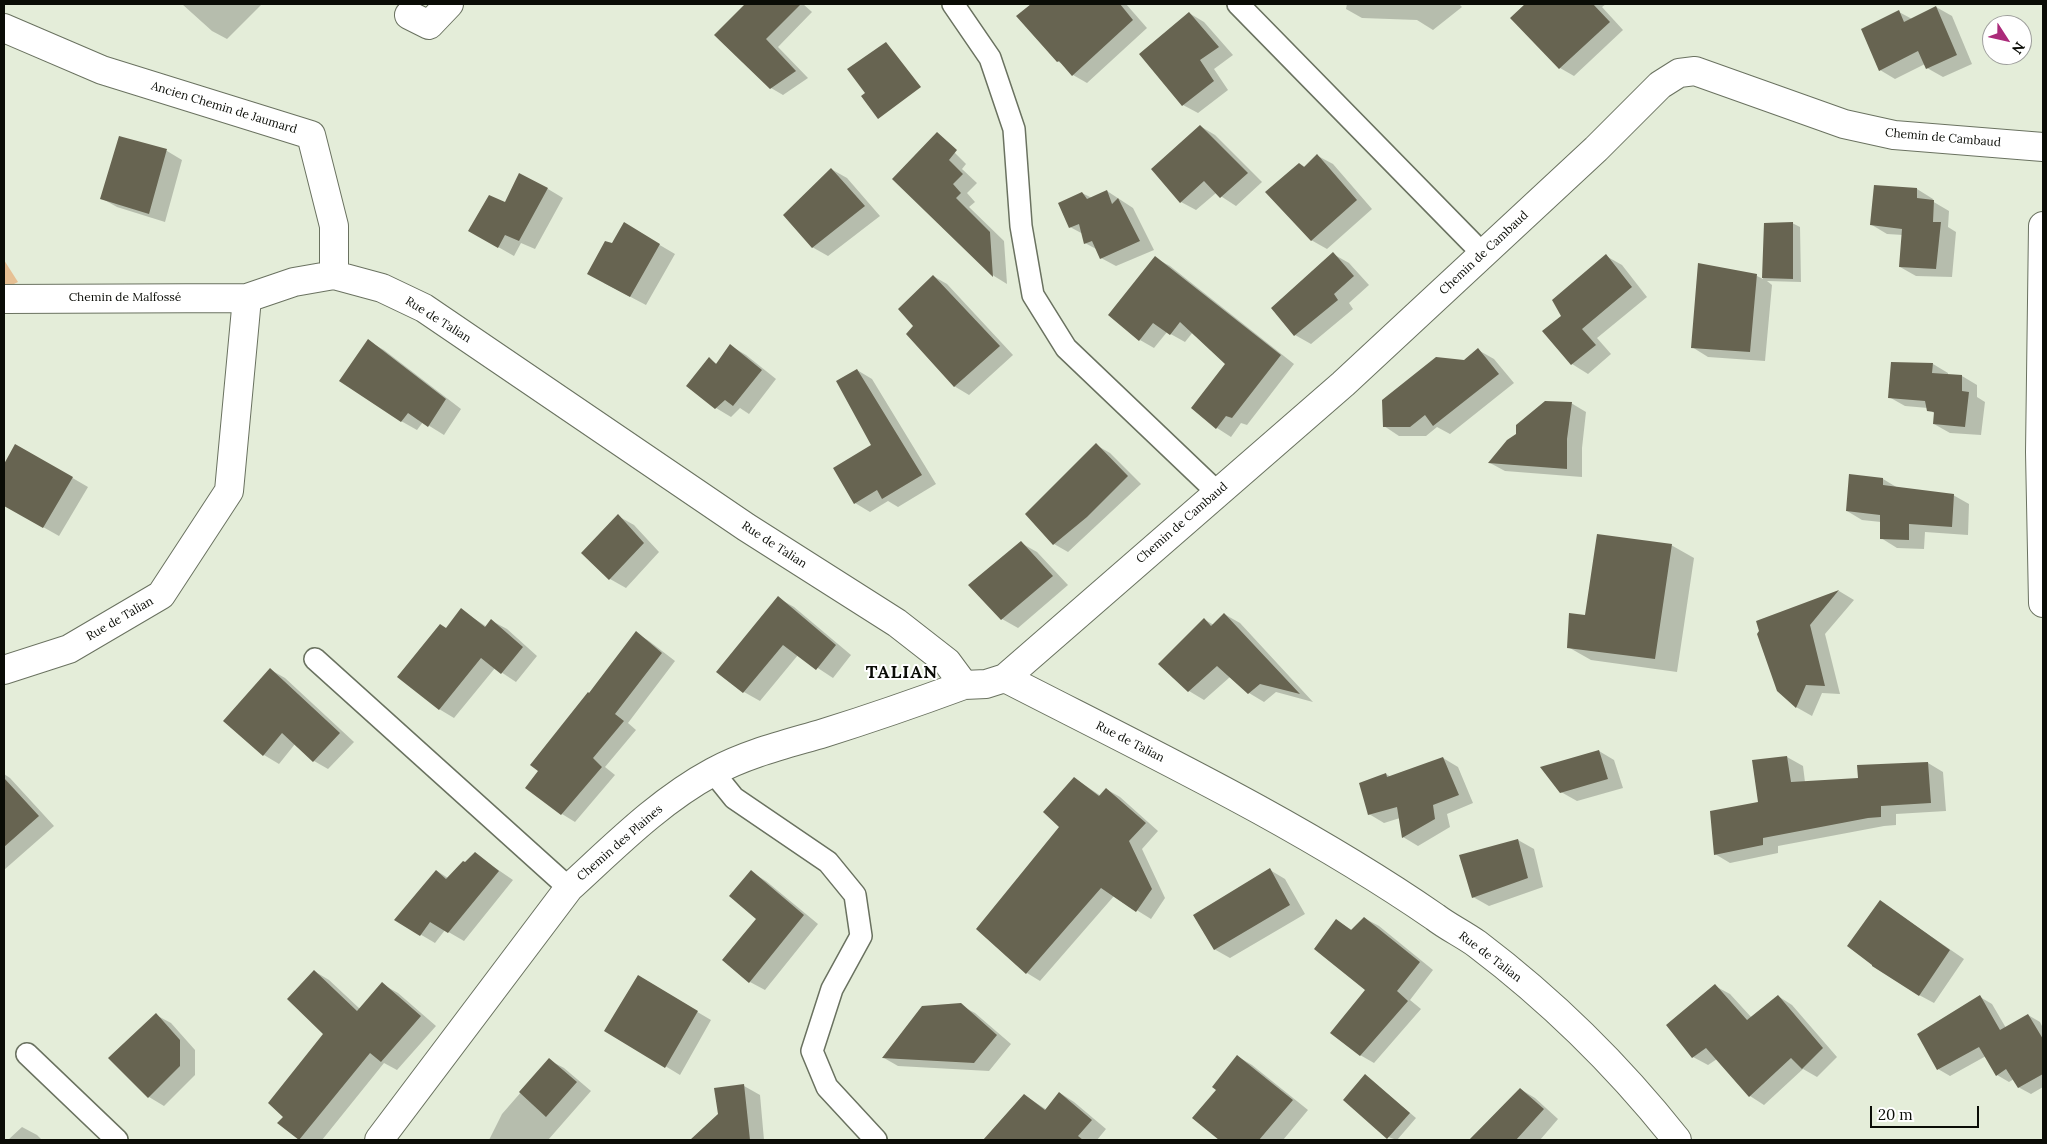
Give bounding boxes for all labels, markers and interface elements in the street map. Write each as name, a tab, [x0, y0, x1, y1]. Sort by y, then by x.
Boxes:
north arrow	[1982, 15, 2032, 65]
text: N	[2008, 38, 2029, 58]
street label: Ancien Chemin de Jaumard	[149, 79, 299, 137]
street label: Chemin de Cambaud	[1884, 126, 2002, 150]
street label: Chemin de Cambaud	[1437, 208, 1531, 298]
street label: Chemin de Malfossé	[69, 291, 181, 305]
street label: Rue de Talian	[402, 294, 474, 346]
street label: Chemin de Cambaud	[1133, 479, 1231, 567]
street label: Rue de Talian	[739, 519, 809, 571]
street label: Rue de Talian	[84, 594, 156, 644]
district label: TALIAN	[865, 662, 939, 684]
street label: Rue de Talian	[1093, 719, 1167, 765]
street label: Chemin des Plaines	[574, 802, 666, 884]
street label: Rue de Talian	[1456, 929, 1524, 985]
scale bar	[1872, 1096, 1981, 1128]
text: 20 m	[1878, 1105, 1913, 1124]

